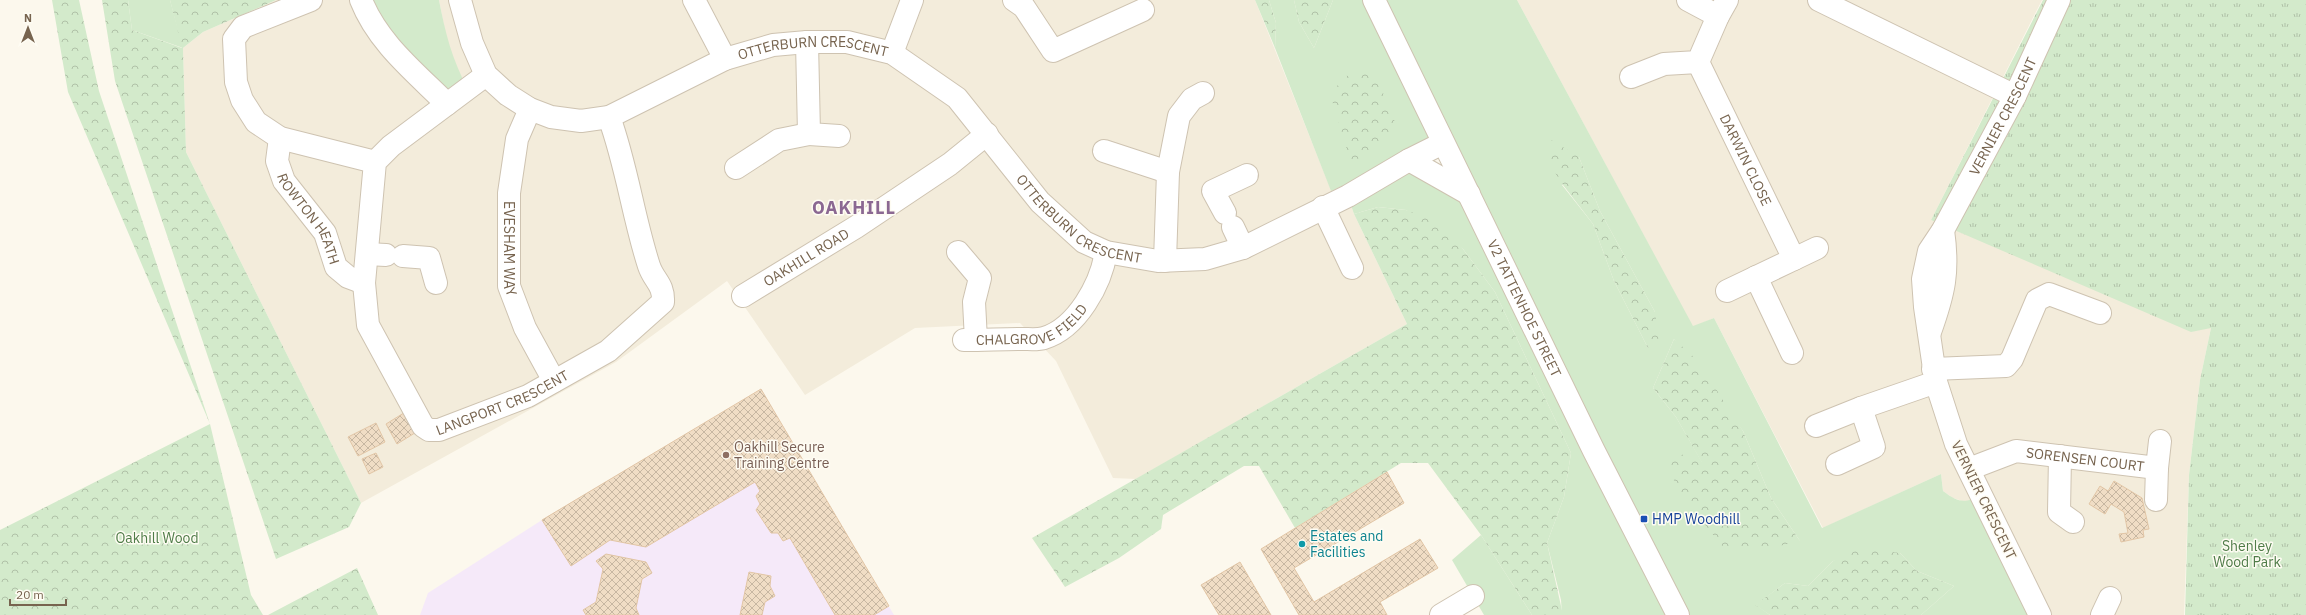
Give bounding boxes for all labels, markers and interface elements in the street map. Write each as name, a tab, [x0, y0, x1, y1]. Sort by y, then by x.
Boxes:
north arrow	[8, 8, 48, 48]
text: N	[24, 11, 32, 25]
street label: OTTERBURN CRESCENT	[735, 33, 890, 64]
street label: VERNIER CRESCENT	[1965, 54, 2041, 178]
street label: DARWIN CLOSE	[1716, 111, 1776, 209]
street label: ROWTON HEATH	[273, 171, 344, 267]
street label: OTTERBURN CRESCENT	[1012, 171, 1143, 267]
district label: OAKHILL	[812, 196, 896, 219]
street label: EVESHAM WAY	[500, 201, 521, 300]
street label: OAKHILL ROAD	[760, 224, 852, 290]
street label: V2 TATTENHOE STREET	[1483, 237, 1565, 380]
street label: CHALGROVE FIELD	[976, 300, 1091, 349]
street label: LANGPORT CRESCENT	[433, 366, 572, 439]
street label: VERNIER CRESCENT	[1947, 437, 2021, 563]
place label: Oakhill Secure Training Centre	[734, 438, 830, 472]
street label: SORENSEN COURT	[2025, 443, 2145, 475]
marker: Oakhill Secure Training Centre	[721, 450, 731, 460]
place label: HMP Woodhill	[1652, 510, 1740, 528]
marker: HMP Woodhill	[1639, 514, 1649, 524]
place label: Estates and Facilities	[1310, 527, 1384, 561]
park label: Oakhill Wood	[115, 529, 199, 547]
park label: Shenley Wood Park	[2213, 537, 2281, 571]
marker: Estates and Facilities	[1297, 539, 1307, 549]
scale bar	[10, 581, 66, 607]
text: 20 m	[16, 587, 44, 602]

